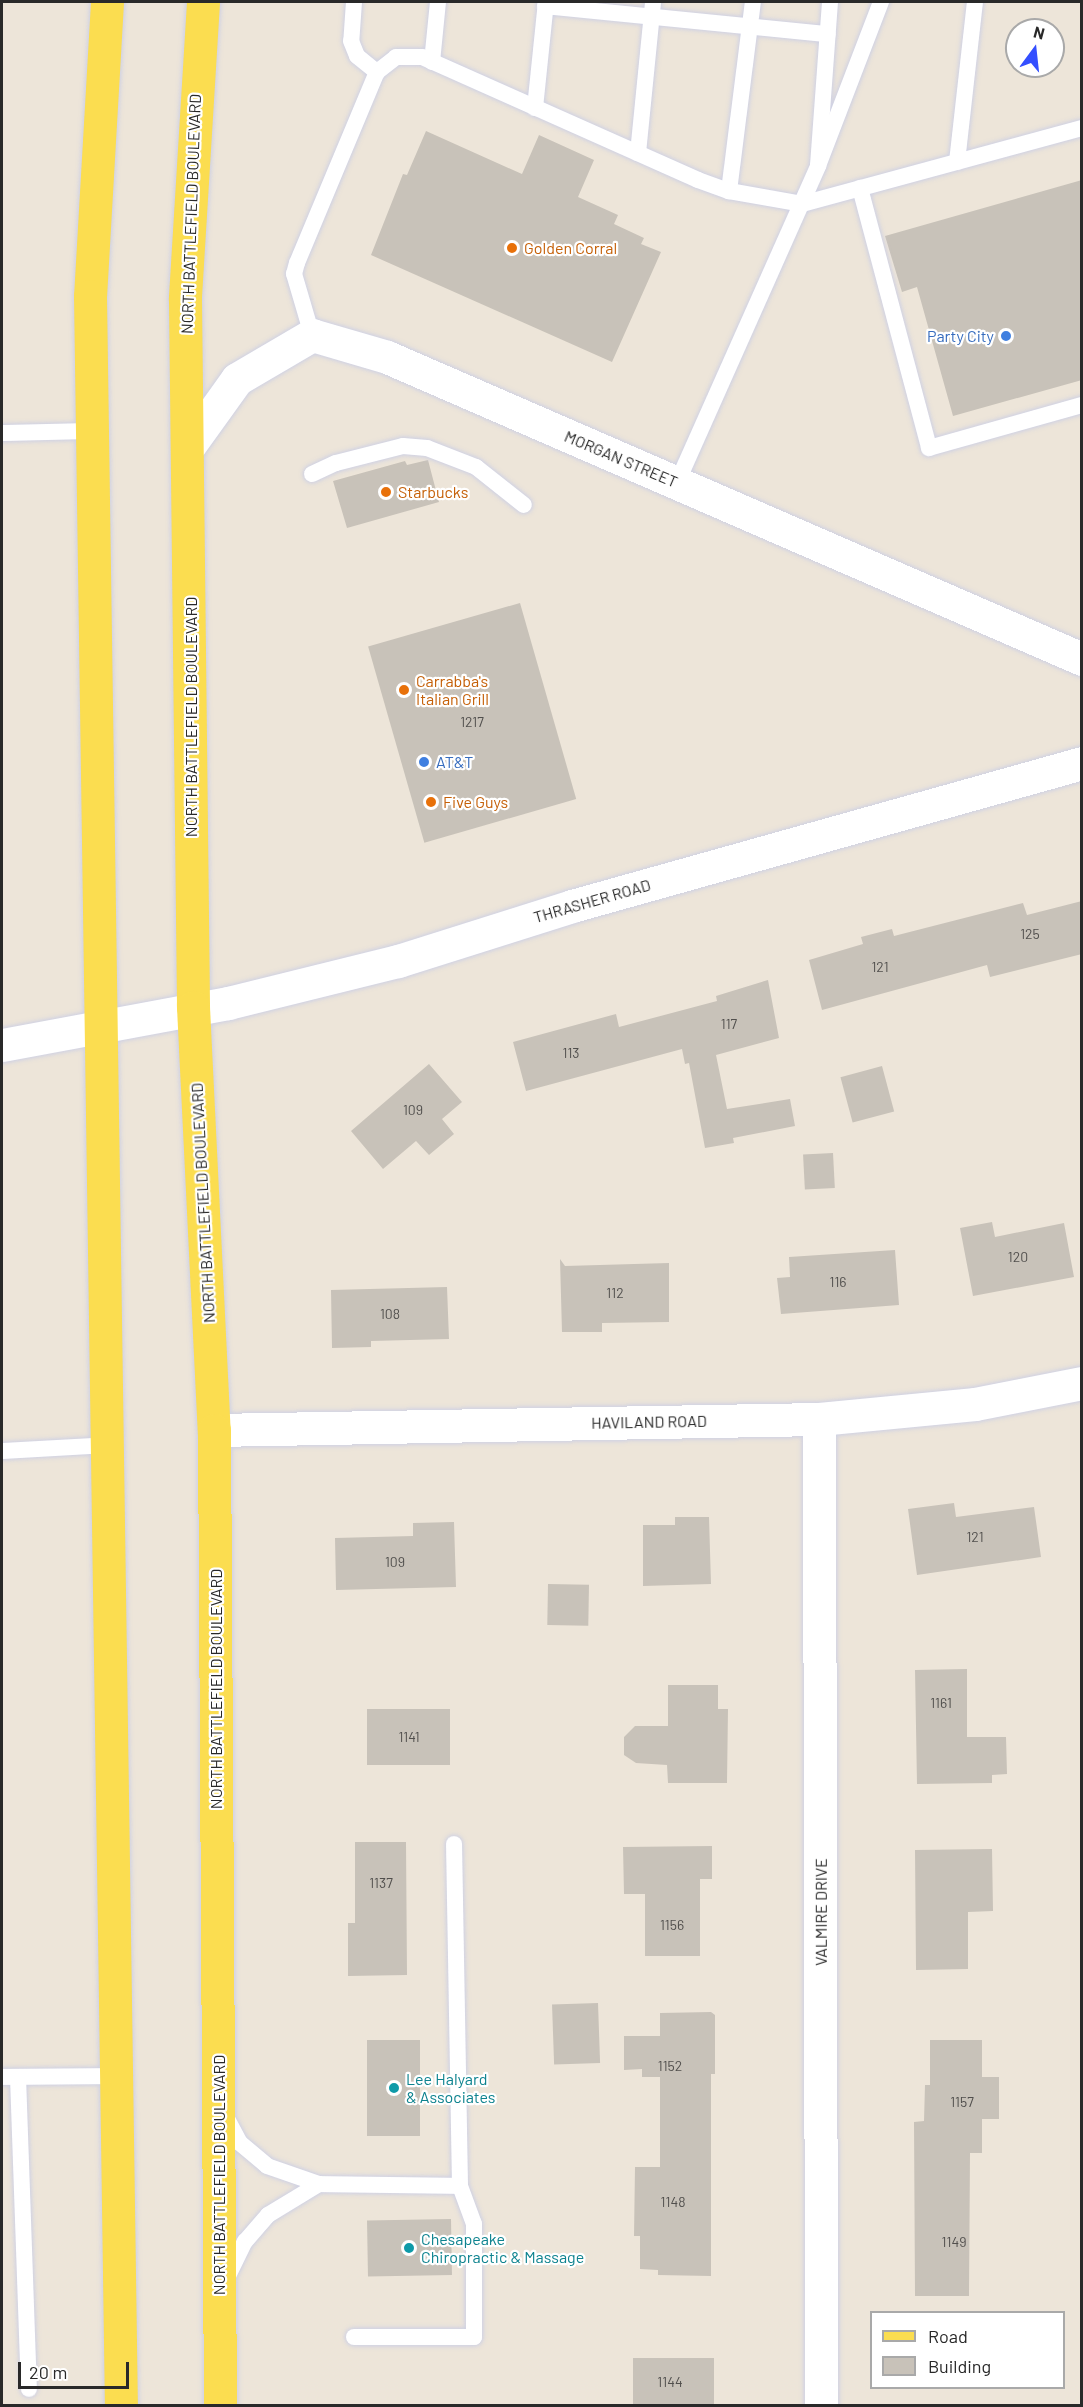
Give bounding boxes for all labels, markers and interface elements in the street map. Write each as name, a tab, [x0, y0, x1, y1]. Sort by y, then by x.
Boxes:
north arrow	[1005, 18, 1065, 78]
text: N	[1032, 22, 1047, 43]
street label: NORTH BATTLEFIELD BOULEVARD	[177, 94, 205, 334]
place label: Golden Corral	[524, 238, 617, 258]
marker: Golden Corral	[505, 241, 519, 255]
place label: Party City	[927, 326, 994, 346]
marker: Party City	[999, 329, 1013, 343]
street label: MORGAN STREET	[562, 427, 680, 491]
place label: Starbucks	[398, 482, 468, 502]
marker: Starbucks	[379, 485, 393, 499]
street label: NORTH BATTLEFIELD BOULEVARD	[181, 597, 201, 837]
place label: Carrabba's Italian Grill	[416, 671, 489, 709]
marker: Carrabba's Italian Grill	[397, 683, 411, 697]
house number: 1217	[460, 714, 484, 730]
place label: AT&T	[436, 752, 473, 772]
marker: AT&T	[417, 755, 431, 769]
place label: Five Guys	[443, 792, 508, 812]
marker: Five Guys	[424, 795, 438, 809]
street label: THRASHER ROAD	[531, 875, 653, 927]
house number: 125	[1020, 926, 1040, 942]
house number: 121	[871, 959, 889, 975]
house number: 117	[721, 1016, 737, 1032]
house number: 113	[562, 1045, 580, 1061]
street label: NORTH BATTLEFIELD BOULEVARD	[187, 1082, 219, 1324]
house number: 109	[403, 1102, 423, 1118]
house number: 120	[1008, 1249, 1028, 1265]
house number: 116	[829, 1274, 847, 1290]
house number: 112	[606, 1285, 624, 1301]
house number: 108	[380, 1306, 400, 1322]
street label: HAVILAND ROAD	[591, 1411, 707, 1433]
house number: 121	[966, 1529, 984, 1545]
house number: 109	[385, 1554, 405, 1570]
street label: NORTH BATTLEFIELD BOULEVARD	[206, 1569, 226, 1809]
house number: 1161	[930, 1695, 952, 1711]
house number: 1141	[398, 1729, 420, 1745]
street label: VALMIRE DRIVE	[811, 1858, 831, 1966]
house number: 1137	[369, 1875, 393, 1891]
house number: 1156	[660, 1917, 684, 1933]
street label: NORTH BATTLEFIELD BOULEVARD	[209, 2055, 229, 2295]
house number: 1152	[658, 2058, 682, 2074]
place label: Lee Halyard & Associates	[406, 2069, 495, 2107]
marker: Lee Halyard & Associates	[387, 2081, 401, 2095]
house number: 1157	[950, 2094, 974, 2110]
house number: 1148	[661, 2194, 685, 2210]
place label: Chesapeake Chiropractic & Massage	[421, 2229, 584, 2267]
house number: 1149	[942, 2234, 966, 2250]
marker: Chesapeake Chiropractic & Massage	[402, 2241, 416, 2255]
legend	[870, 2311, 1065, 2389]
text: Road	[928, 2325, 968, 2347]
scale bar	[21, 2350, 132, 2388]
text: Building	[928, 2355, 991, 2377]
text: 20 m	[29, 2361, 67, 2383]
house number: 1144	[657, 2374, 683, 2390]

